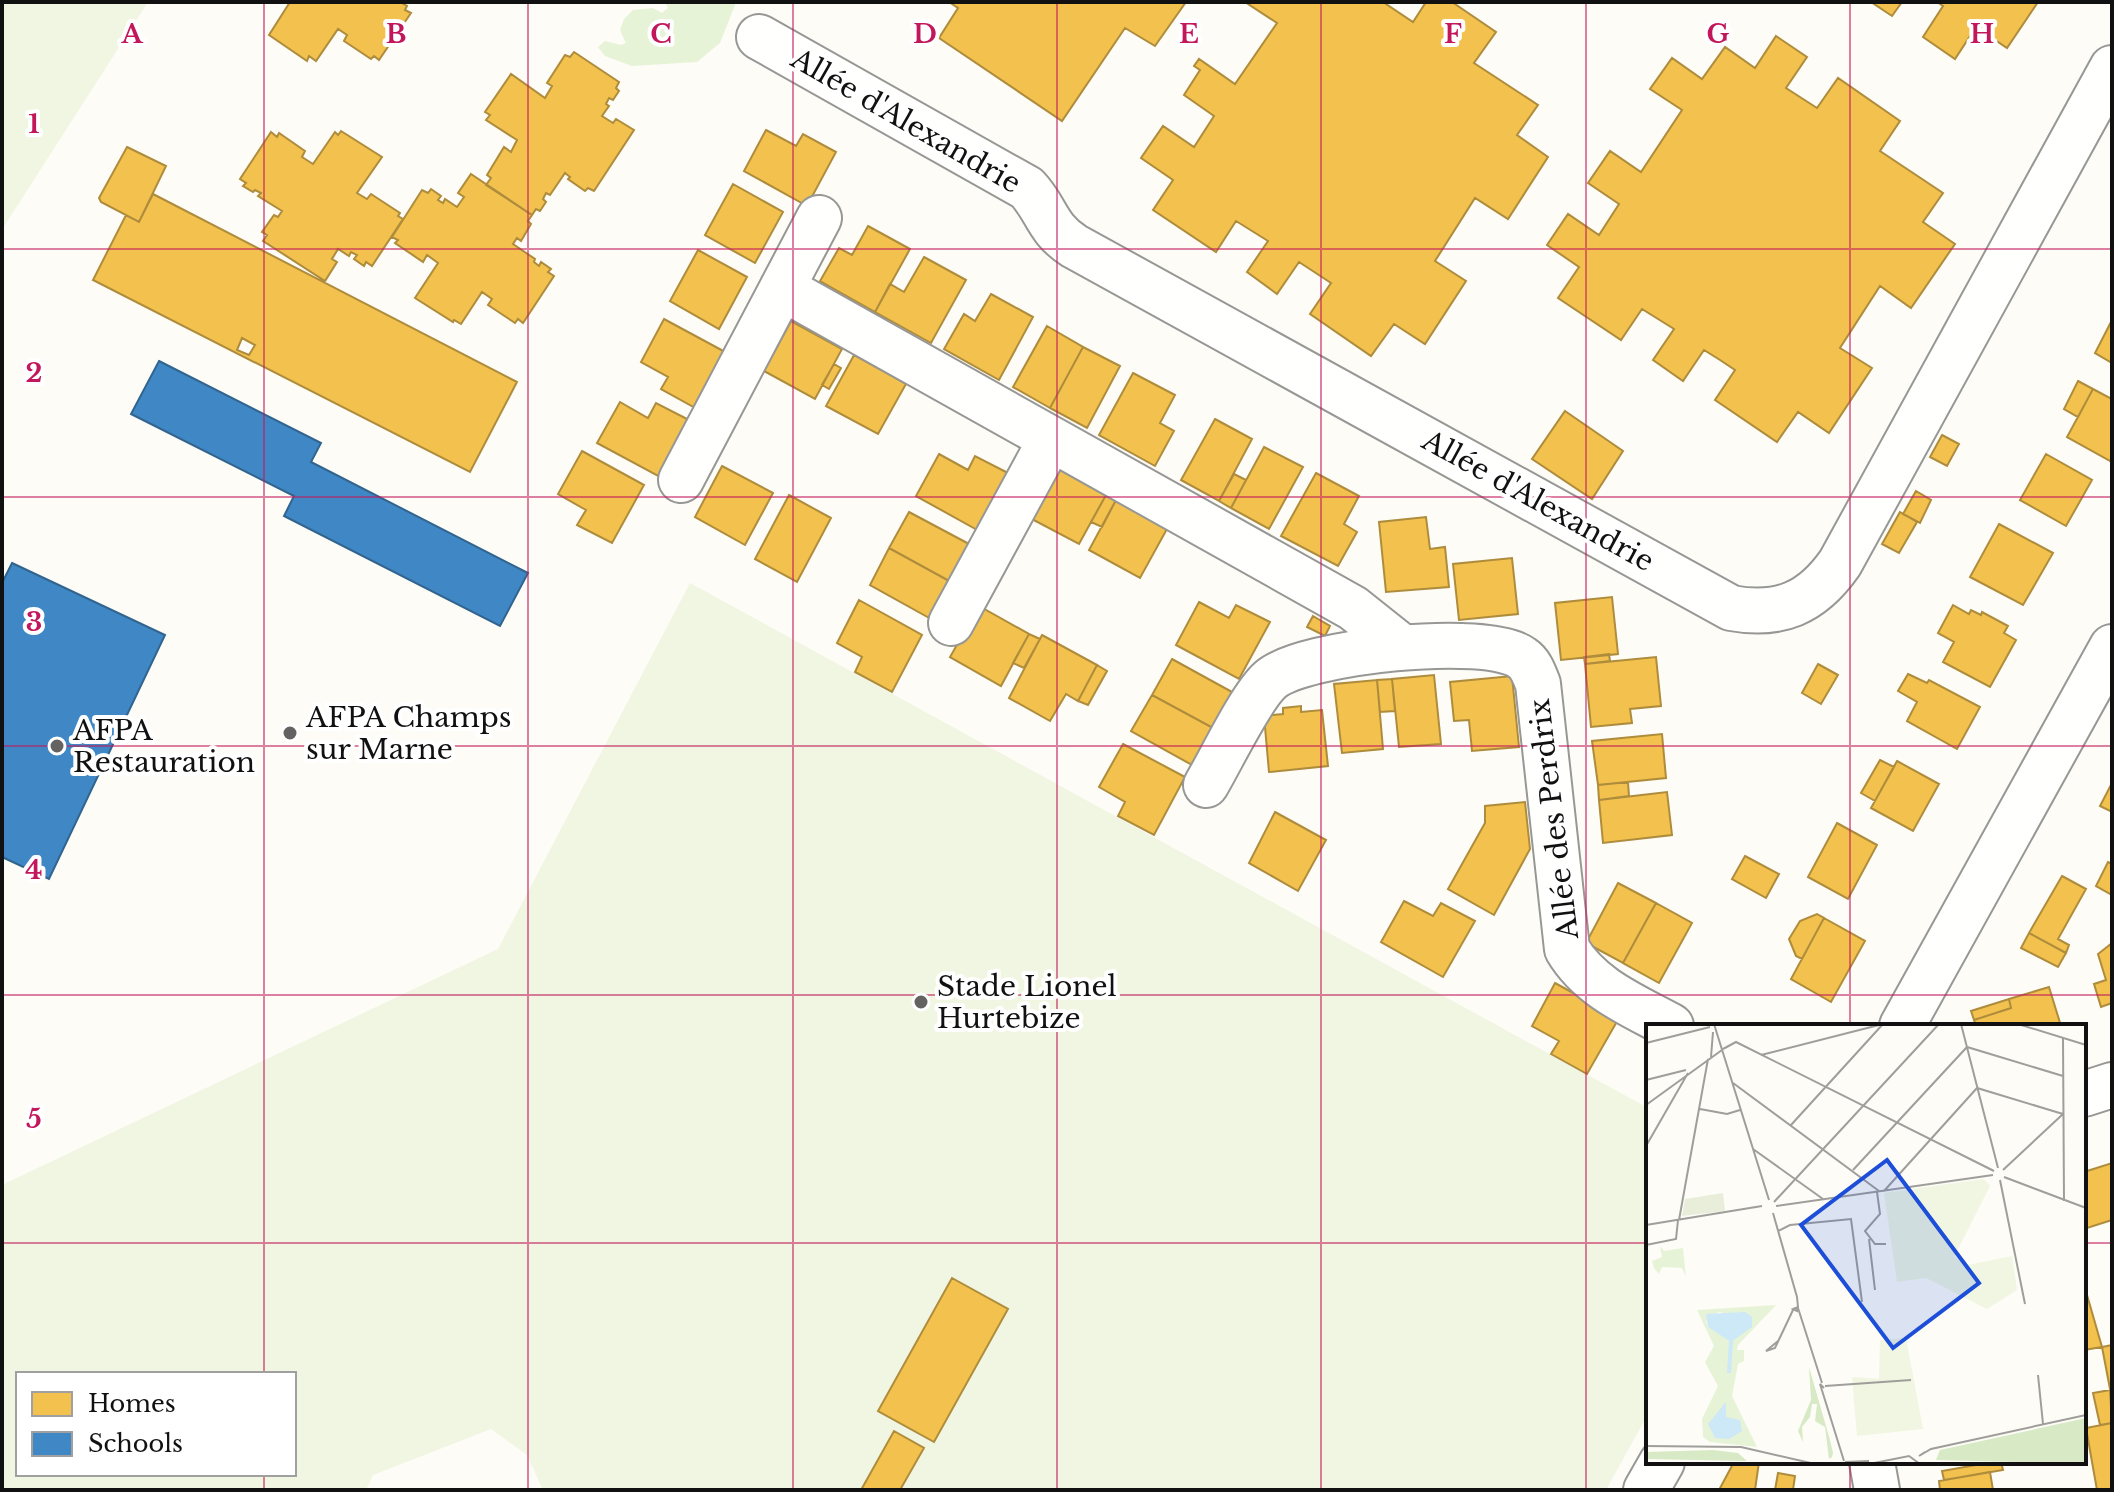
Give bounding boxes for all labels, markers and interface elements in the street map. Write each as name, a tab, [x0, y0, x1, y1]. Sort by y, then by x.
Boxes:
text: A	[120, 18, 143, 50]
text: B	[386, 18, 406, 50]
text: C	[650, 18, 672, 50]
text: D	[913, 18, 937, 50]
text: E	[1179, 18, 1199, 50]
text: F	[1444, 18, 1462, 50]
text: G	[1707, 18, 1730, 50]
text: H	[1970, 18, 1994, 50]
street label: Allée d'Alexandrie	[784, 41, 1027, 201]
text: 1	[28, 108, 40, 140]
text: 2	[26, 357, 42, 389]
street label: Allée d'Alexandrie	[1415, 422, 1660, 579]
text: 3	[26, 606, 42, 638]
street label: Allée des Perdrix	[1522, 697, 1586, 942]
place label: AFPA Champs sur Marne	[305, 700, 512, 767]
place label: AFPA Restauration	[72, 713, 255, 780]
marker: AFPA Champs sur Marne	[281, 724, 299, 742]
marker: AFPA Restauration	[48, 737, 66, 755]
text: 4	[25, 854, 43, 886]
place label: Stade Lionel Hurtebize	[937, 969, 1117, 1036]
marker: Stade Lionel Hurtebize	[912, 993, 930, 1011]
inset map	[1646, 1024, 2086, 1464]
text: 5	[26, 1103, 42, 1135]
legend	[16, 1372, 296, 1476]
text: Homes	[88, 1389, 176, 1418]
text: Schools	[88, 1429, 183, 1458]

